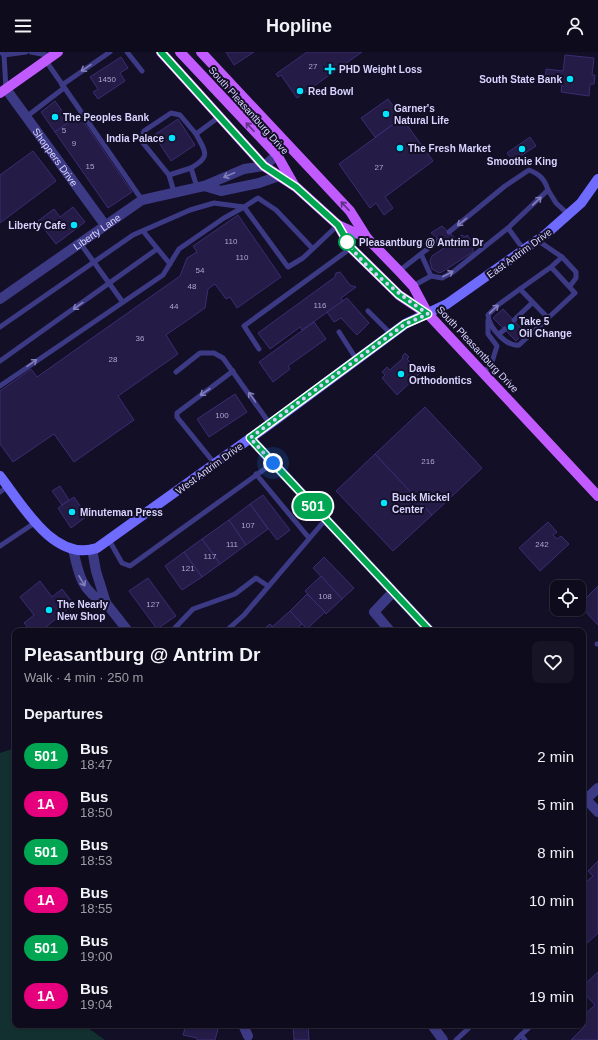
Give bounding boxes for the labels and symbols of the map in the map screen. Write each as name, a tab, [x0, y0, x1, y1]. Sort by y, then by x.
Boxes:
house number: 27	[309, 62, 318, 71]
marker: PHD Weight Loss	[324, 63, 336, 75]
one-way arrow	[81, 64, 92, 72]
street label: South Pleasantburg Drive	[206, 64, 291, 157]
place label: PHD Weight Loss	[339, 64, 423, 75]
place label: South State Bank	[479, 74, 562, 85]
marker: South State Bank	[565, 74, 575, 84]
house number: 1450	[98, 75, 116, 84]
marker: Red Bowl	[295, 86, 305, 96]
place label: Red Bowl	[308, 86, 354, 97]
place label: Garner's Natural Life	[394, 103, 449, 126]
marker: Garner's Natural Life	[381, 109, 391, 119]
marker: The Peoples Bank	[50, 112, 60, 122]
place label: The Peoples Bank	[63, 112, 150, 123]
one-way arrow	[245, 122, 255, 132]
street label: Shoppers Drive	[30, 126, 80, 189]
house number: 5	[62, 126, 67, 135]
place label: India Palace	[106, 133, 164, 144]
marker: India Palace	[167, 133, 177, 143]
house number: 9	[72, 139, 77, 148]
marker: The Fresh Market	[395, 143, 405, 153]
place label: The Fresh Market	[408, 143, 491, 154]
marker: Smoothie King	[517, 144, 527, 154]
place label: Smoothie King	[487, 156, 557, 167]
house number: 15	[86, 162, 95, 171]
house number: 27	[375, 163, 384, 172]
one-way arrow	[223, 172, 235, 179]
one-way arrow	[532, 197, 542, 206]
one-way arrow	[340, 201, 350, 211]
street label: Liberty Lane	[71, 211, 123, 252]
one-way arrow	[457, 217, 467, 226]
place label: Liberty Cafe	[8, 220, 66, 231]
marker: Liberty Cafe	[69, 220, 79, 230]
street label: East Antrim Drive	[485, 226, 554, 281]
marker: Pleasantburg @ Antrim Dr	[338, 233, 356, 251]
house number: 110	[225, 237, 238, 246]
place label: Pleasantburg @ Antrim Dr	[359, 237, 484, 248]
house number: 110	[236, 253, 249, 262]
house number: 54	[196, 266, 205, 275]
one-way arrow	[442, 270, 454, 278]
house number: 48	[188, 282, 197, 291]
house number: 116	[314, 301, 327, 310]
one-way arrow	[72, 302, 83, 310]
house number: 44	[170, 302, 179, 311]
street label: South Pleasantburg Drive	[435, 304, 521, 395]
one-way arrow	[489, 304, 499, 314]
place label: Take 5 Oil Change	[519, 316, 572, 339]
marker: Take 5 Oil Change	[506, 322, 516, 332]
house number: 36	[136, 334, 145, 343]
house number: 28	[109, 355, 118, 364]
one-way arrow	[26, 359, 37, 367]
place label: Davis Orthodontics	[409, 363, 472, 386]
marker: Davis Orthodontics	[396, 369, 406, 379]
one-way arrow	[199, 387, 210, 396]
one-way arrow	[248, 392, 256, 403]
house number: 100	[215, 411, 229, 420]
street label: West Antrim Drive	[174, 440, 245, 496]
your location	[263, 453, 283, 473]
house number: 216	[421, 457, 435, 466]
place label: Buck Mickel Center	[392, 492, 450, 515]
line badge: 501	[290, 493, 336, 519]
marker: Buck Mickel Center	[379, 498, 389, 508]
marker: Minuteman Press	[67, 507, 77, 517]
place label: Minuteman Press	[80, 507, 163, 518]
house number: 107	[241, 521, 255, 530]
house number: 111	[226, 540, 239, 549]
house number: 242	[535, 540, 549, 549]
house number: 117	[204, 552, 217, 561]
house number: 121	[181, 564, 195, 573]
one-way arrow	[79, 575, 87, 587]
house number: 108	[318, 592, 332, 601]
place label: The Nearly New Shop	[57, 599, 109, 622]
house number: 127	[146, 600, 160, 609]
marker: The Nearly New Shop	[44, 605, 54, 615]

